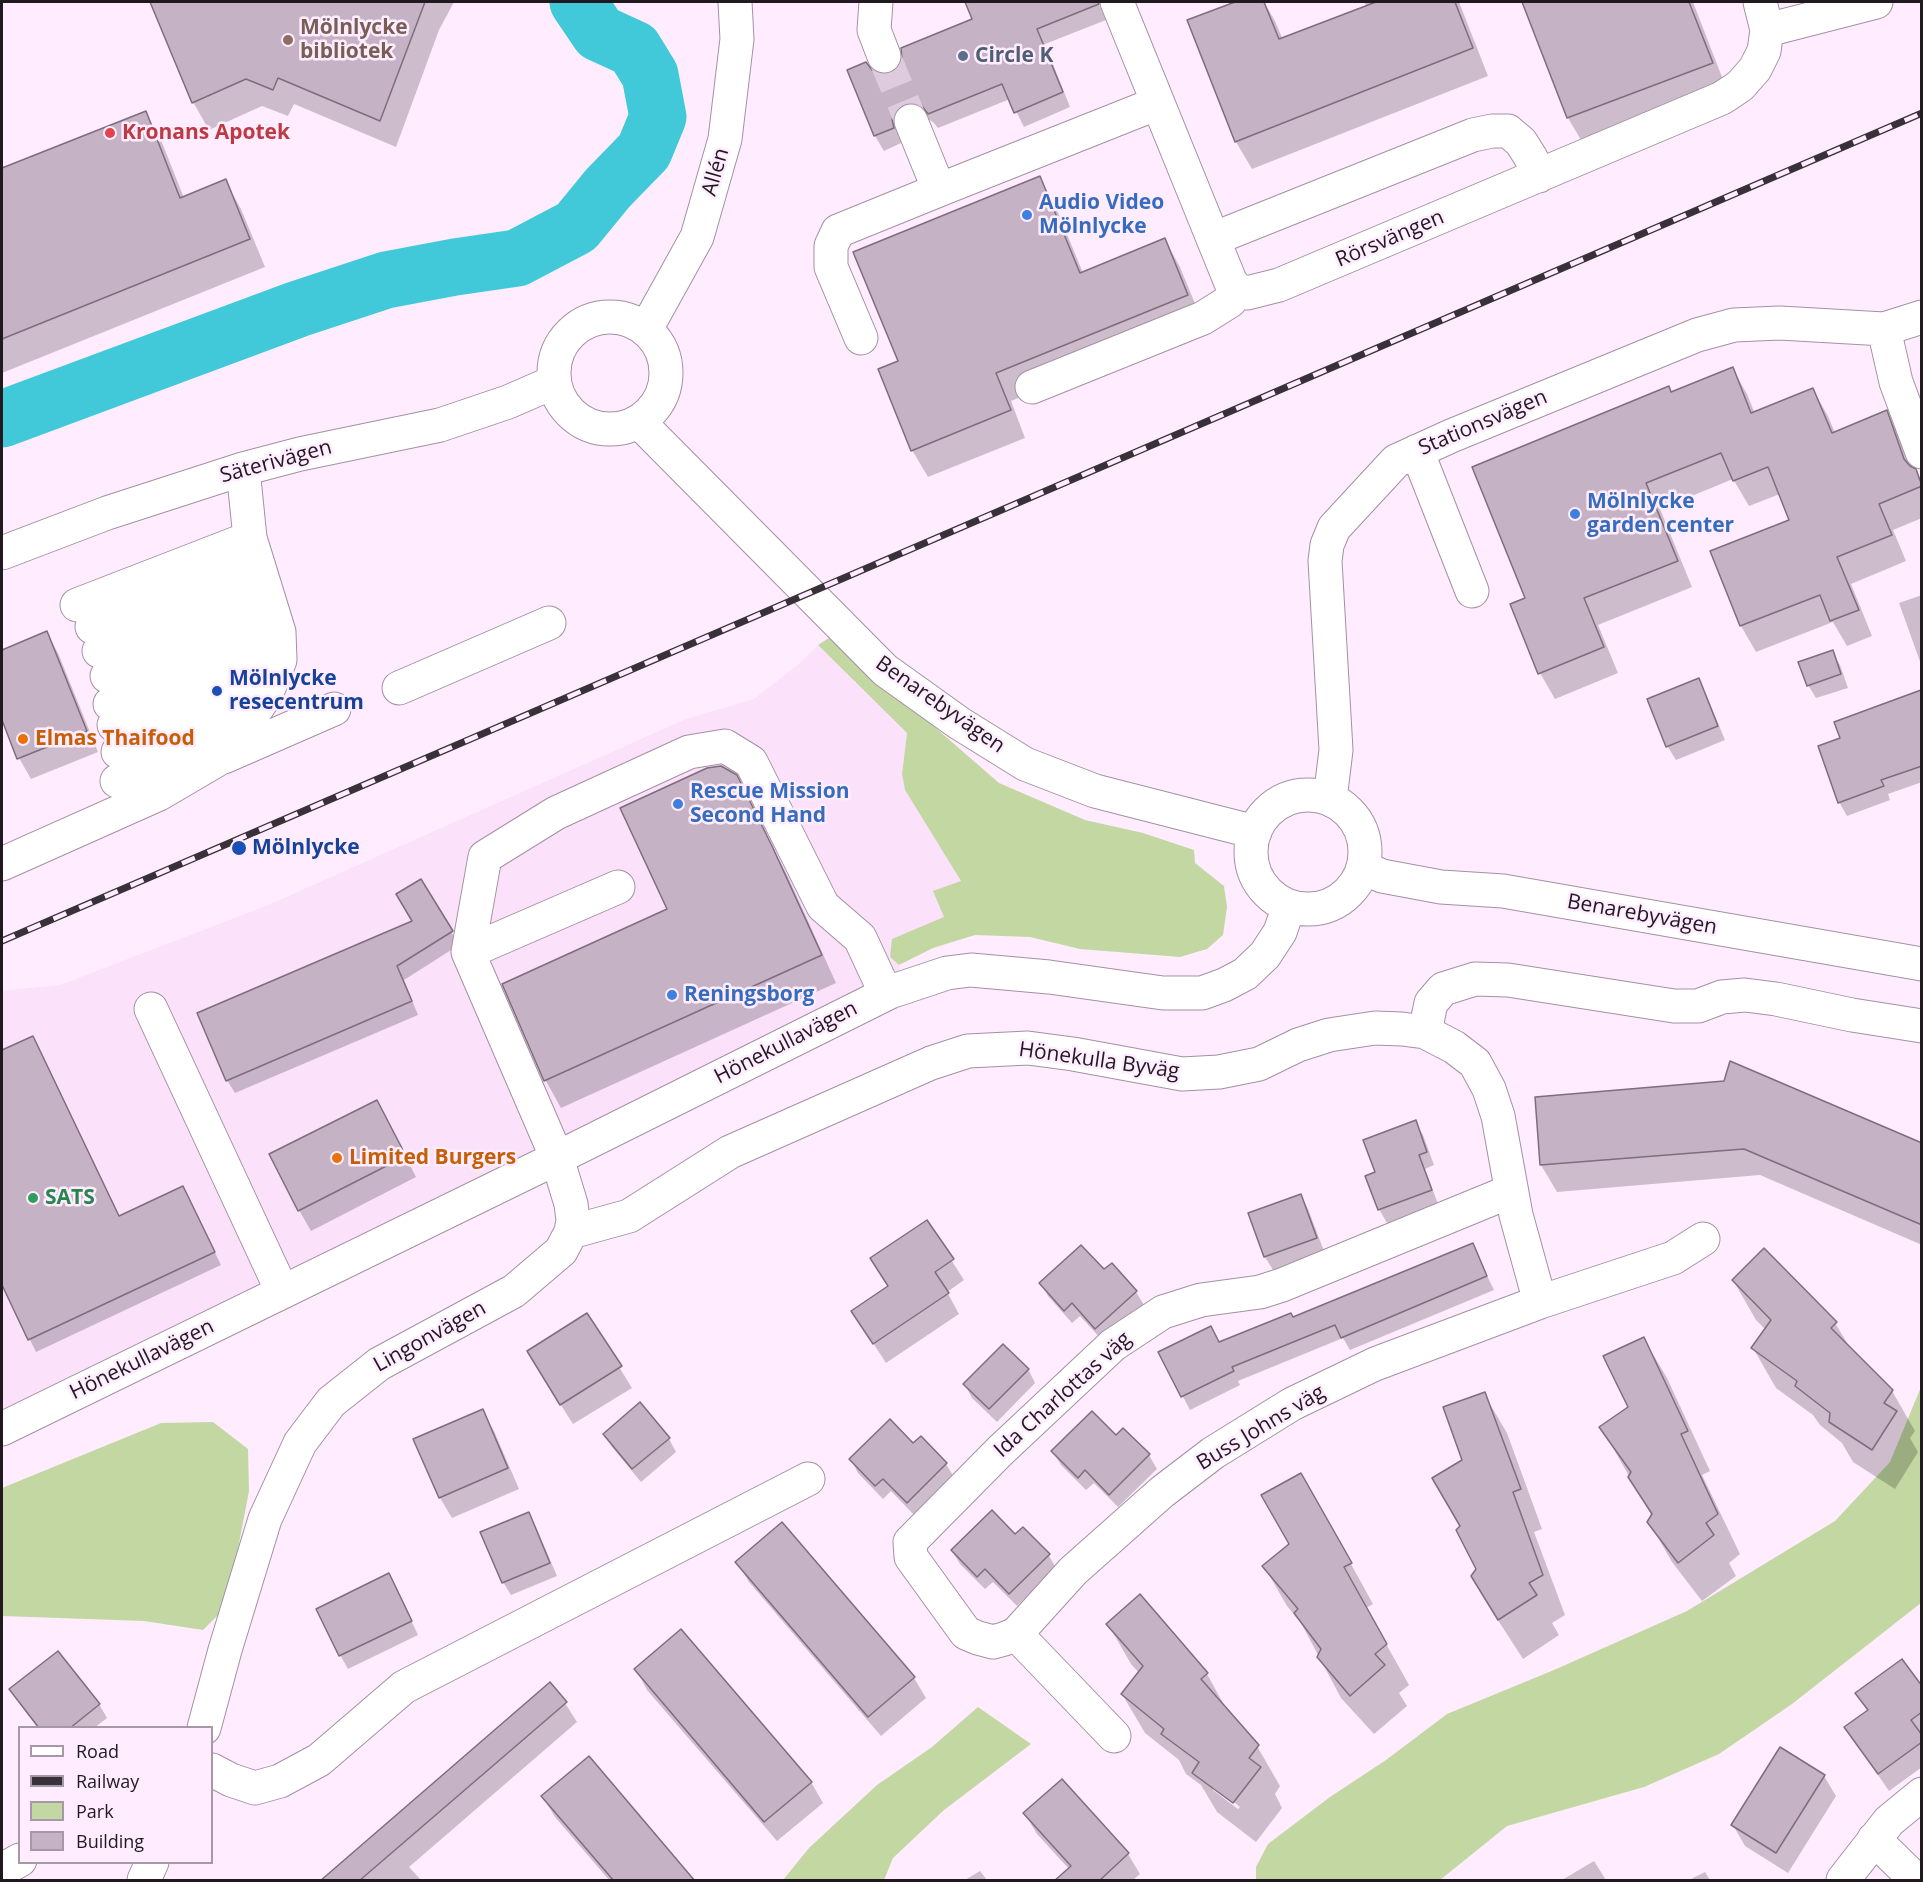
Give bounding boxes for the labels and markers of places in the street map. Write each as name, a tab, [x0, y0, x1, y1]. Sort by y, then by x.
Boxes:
place label: Mölnlycke bibliotek	[300, 15, 408, 65]
marker: Mölnlycke bibliotek	[281, 33, 295, 47]
place label: Circle K	[975, 43, 1053, 69]
marker: Circle K	[956, 49, 970, 63]
place label: Kronans Apotek	[122, 120, 290, 146]
marker: Kronans Apotek	[103, 126, 117, 140]
place label: Audio Video Mölnlycke	[1039, 190, 1164, 240]
marker: Audio Video Mölnlycke	[1020, 208, 1034, 222]
place label: Mölnlycke garden center	[1587, 489, 1734, 539]
marker: Mölnlycke garden center	[1568, 507, 1582, 521]
place label: Mölnlycke resecentrum	[229, 666, 364, 716]
marker: Mölnlycke resecentrum	[210, 684, 224, 698]
place label: Elmas Thaifood	[35, 726, 195, 752]
marker: Elmas Thaifood	[16, 732, 30, 746]
place label: Rescue Mission Second Hand	[690, 779, 849, 829]
marker: Rescue Mission Second Hand	[671, 797, 685, 811]
place label: Mölnlycke	[252, 835, 360, 861]
marker: Mölnlycke	[230, 839, 248, 857]
place label: Reningsborg	[684, 982, 814, 1008]
marker: Reningsborg	[665, 988, 679, 1002]
place label: Limited Burgers	[349, 1145, 516, 1171]
marker: Limited Burgers	[330, 1151, 344, 1165]
place label: SATS	[45, 1185, 95, 1211]
marker: SATS	[26, 1191, 40, 1205]

